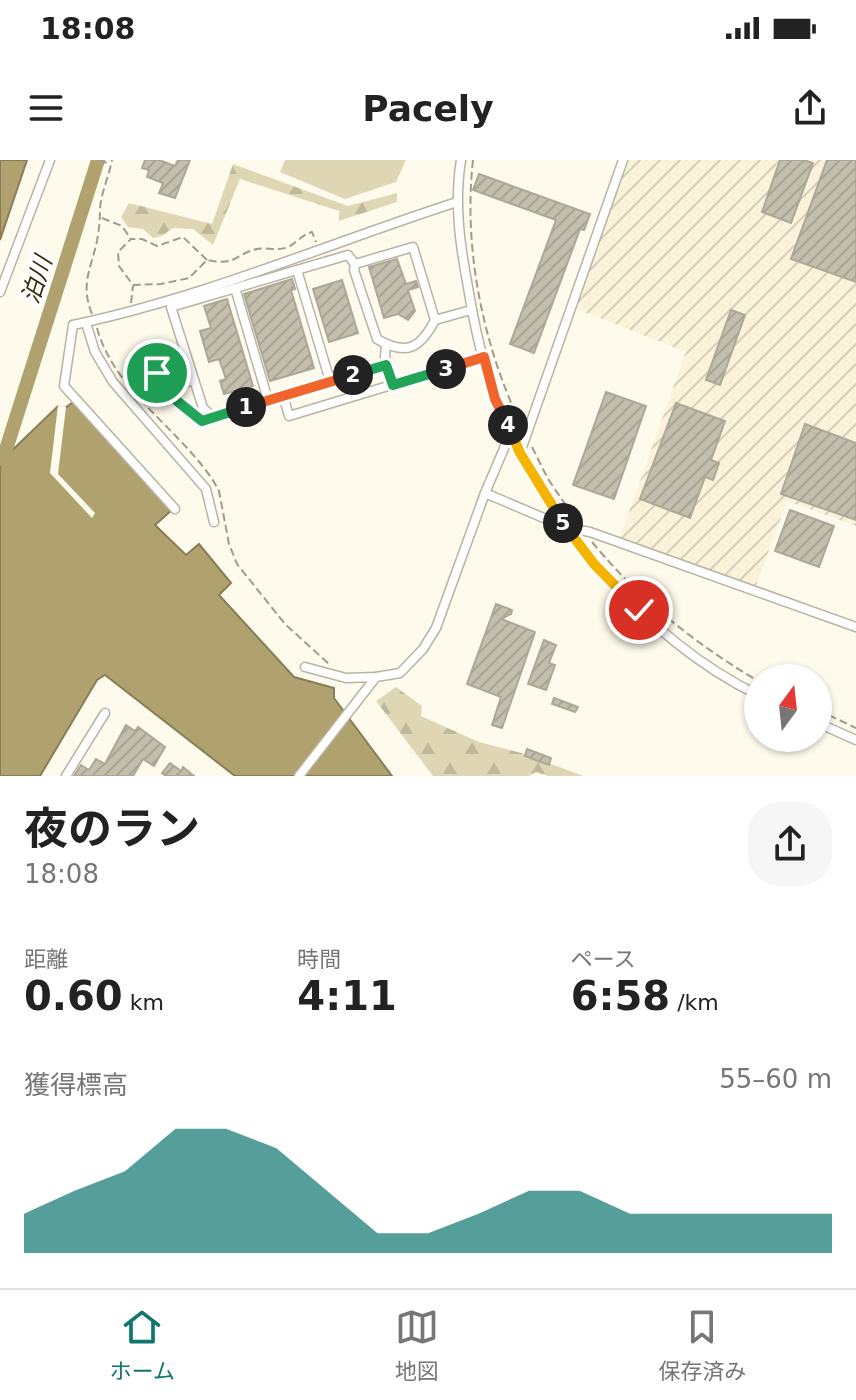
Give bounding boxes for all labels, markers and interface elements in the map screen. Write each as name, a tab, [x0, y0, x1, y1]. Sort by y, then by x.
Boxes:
text: 18:08	[40, 11, 136, 46]
icon: menu	[24, 86, 68, 130]
icon: share	[788, 86, 832, 130]
text: Pacely	[362, 88, 494, 129]
water label: 泊川	[16, 250, 59, 307]
pin	[123, 339, 191, 407]
pin: 3	[426, 349, 466, 389]
icon: arrive	[135, 351, 179, 395]
pin: 2	[333, 355, 373, 395]
text: 3	[438, 356, 454, 381]
text: 2	[345, 362, 361, 387]
pin: 1	[226, 387, 266, 427]
text: 1	[238, 394, 254, 419]
pin: 4	[488, 405, 528, 445]
text: 4	[500, 412, 516, 437]
pin: 5	[543, 503, 583, 543]
text: 5	[555, 510, 571, 535]
pin	[605, 576, 673, 644]
icon: check	[617, 588, 661, 632]
north arrow	[744, 664, 832, 752]
map controls	[744, 664, 832, 752]
button: share	[748, 802, 832, 886]
text: 夜のラン	[24, 803, 200, 854]
text: 18:08	[24, 859, 99, 889]
text: 距離	[24, 947, 68, 972]
text: 時間	[297, 947, 341, 972]
text: ペース	[571, 947, 636, 972]
text: 0.60	[24, 973, 123, 1019]
text: 4:11	[297, 973, 397, 1019]
text: 6:58	[571, 973, 670, 1019]
text: km	[123, 990, 164, 1015]
text: /km	[670, 990, 719, 1015]
text: 55–60 m	[719, 1064, 832, 1094]
text: 獲得標高	[24, 1070, 128, 1100]
tab: ホーム	[110, 1305, 175, 1385]
tab: 地図	[395, 1305, 439, 1385]
tab: 保存済み	[658, 1305, 746, 1385]

